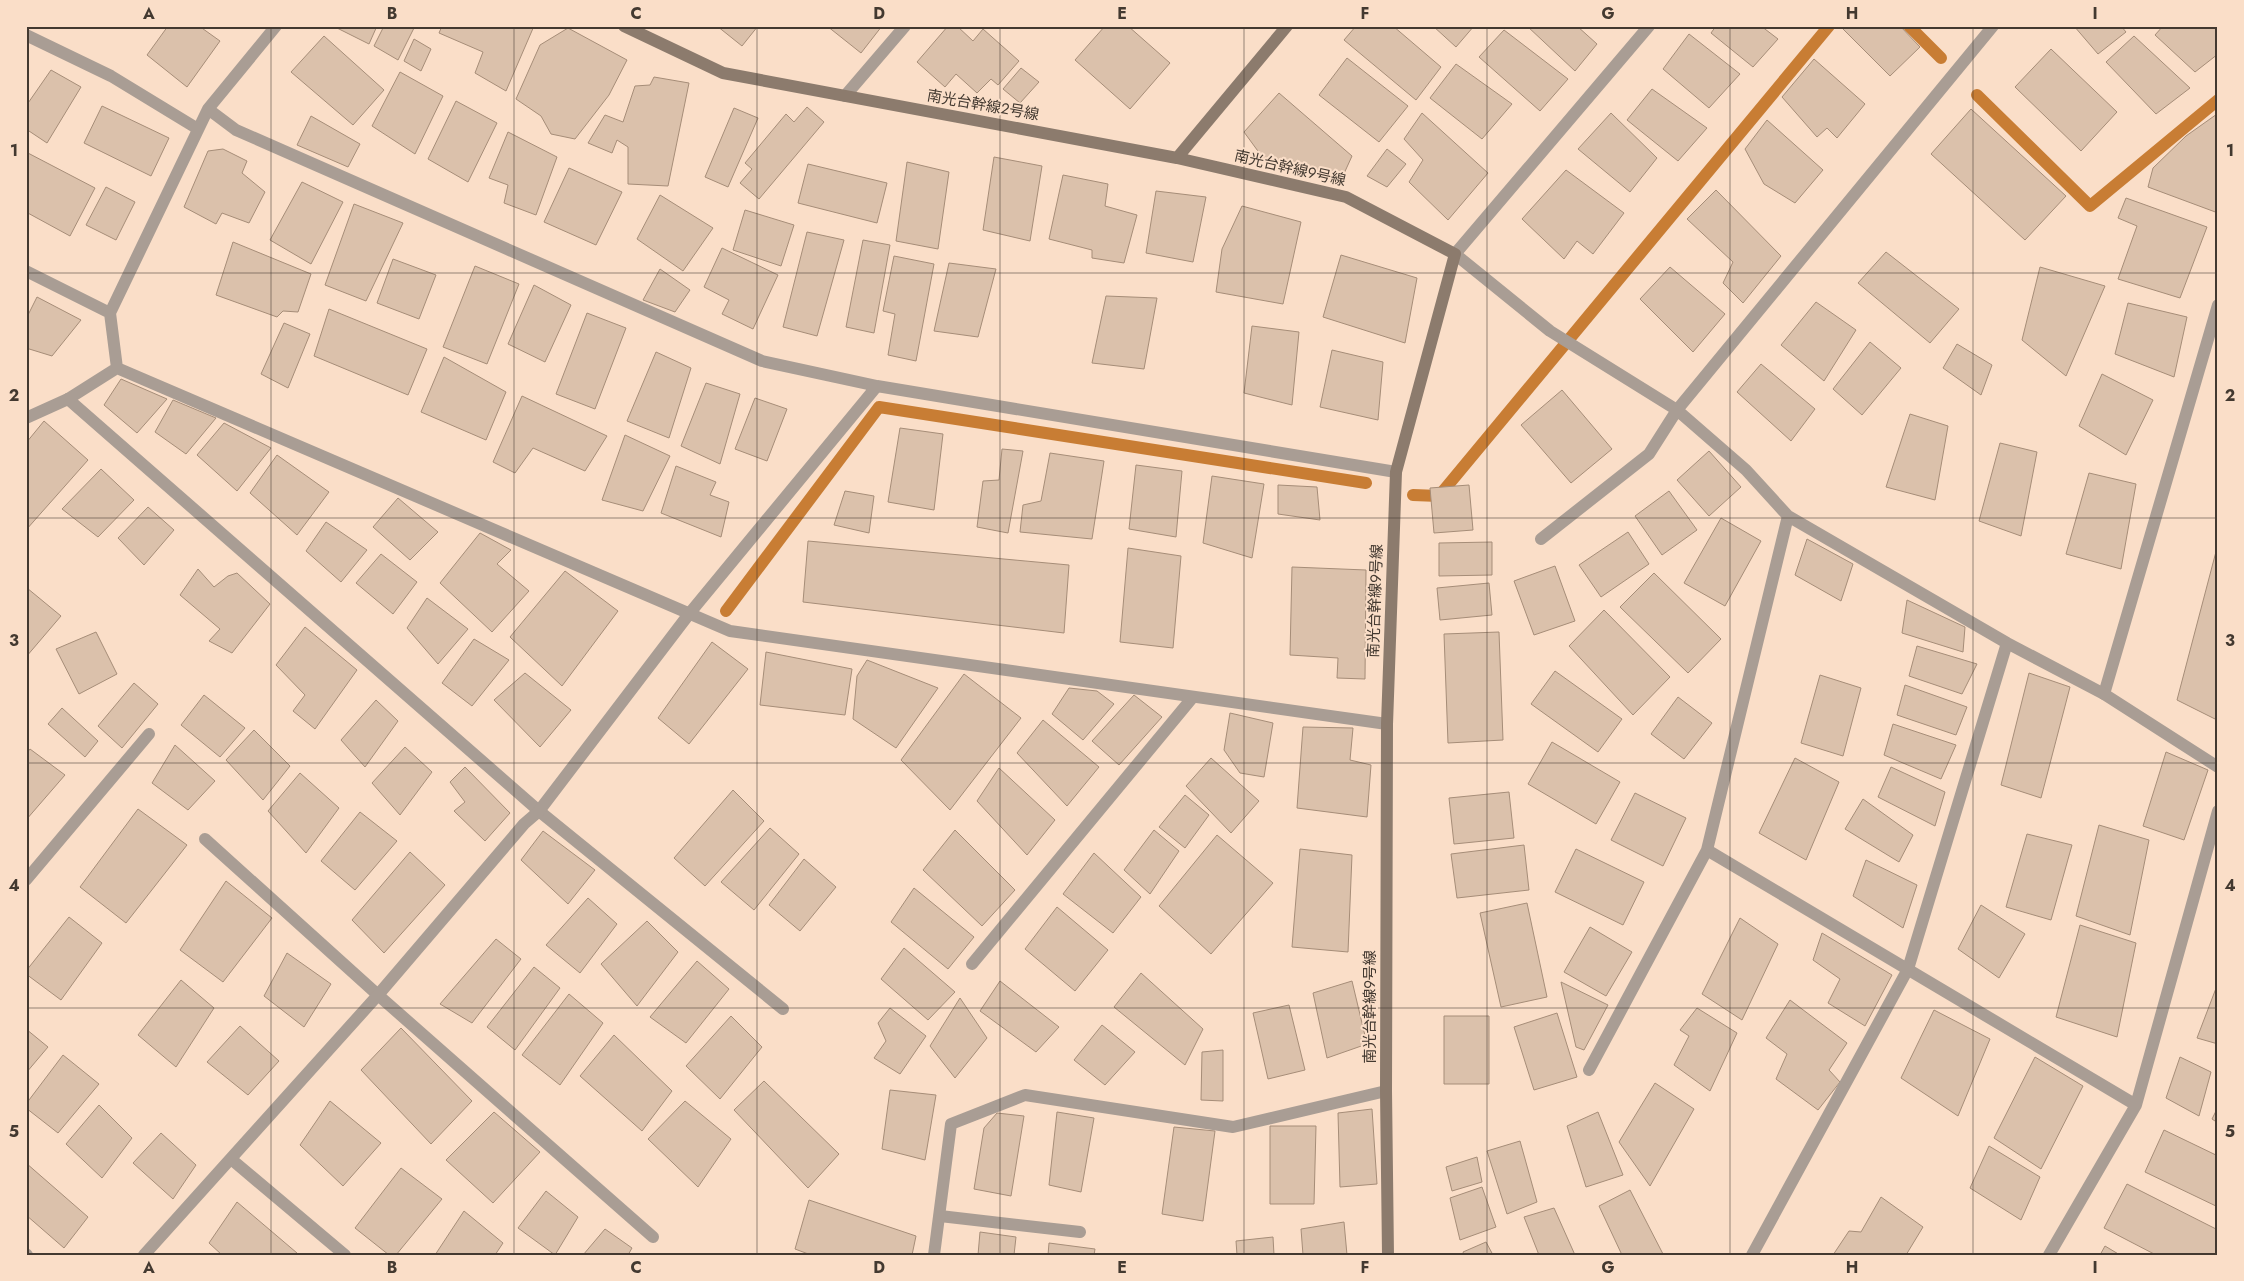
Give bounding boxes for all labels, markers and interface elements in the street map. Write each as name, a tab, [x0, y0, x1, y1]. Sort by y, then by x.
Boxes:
text: A	[142, 2, 155, 25]
text: B	[387, 2, 397, 25]
text: C	[630, 2, 642, 25]
text: D	[873, 2, 885, 25]
text: E	[1117, 2, 1127, 25]
text: F	[1361, 2, 1369, 25]
text: G	[1601, 2, 1615, 25]
text: H	[1846, 2, 1858, 25]
text: I	[2092, 2, 2098, 25]
street label: 南光台幹線２号線	[925, 84, 1041, 126]
text: 1	[10, 139, 18, 162]
text: 1	[2226, 139, 2234, 162]
street label: 南光台幹線９号線	[1232, 144, 1348, 192]
text: 2	[9, 384, 19, 407]
text: 2	[2225, 384, 2235, 407]
street label: 南光台幹線９号線	[1362, 544, 1388, 658]
text: 3	[9, 629, 19, 652]
text: 3	[2225, 629, 2235, 652]
text: 4	[8, 874, 20, 897]
text: 4	[2224, 874, 2236, 897]
street label: 南光台幹線９号線	[1359, 950, 1381, 1064]
text: 5	[9, 1120, 19, 1143]
text: 5	[2225, 1120, 2235, 1143]
text: A	[142, 1256, 155, 1279]
text: B	[387, 1256, 397, 1279]
text: C	[630, 1256, 642, 1279]
text: D	[873, 1256, 885, 1279]
text: E	[1117, 1256, 1127, 1279]
text: F	[1361, 1256, 1369, 1279]
text: G	[1601, 1256, 1615, 1279]
text: H	[1846, 1256, 1858, 1279]
text: I	[2092, 1256, 2098, 1279]

